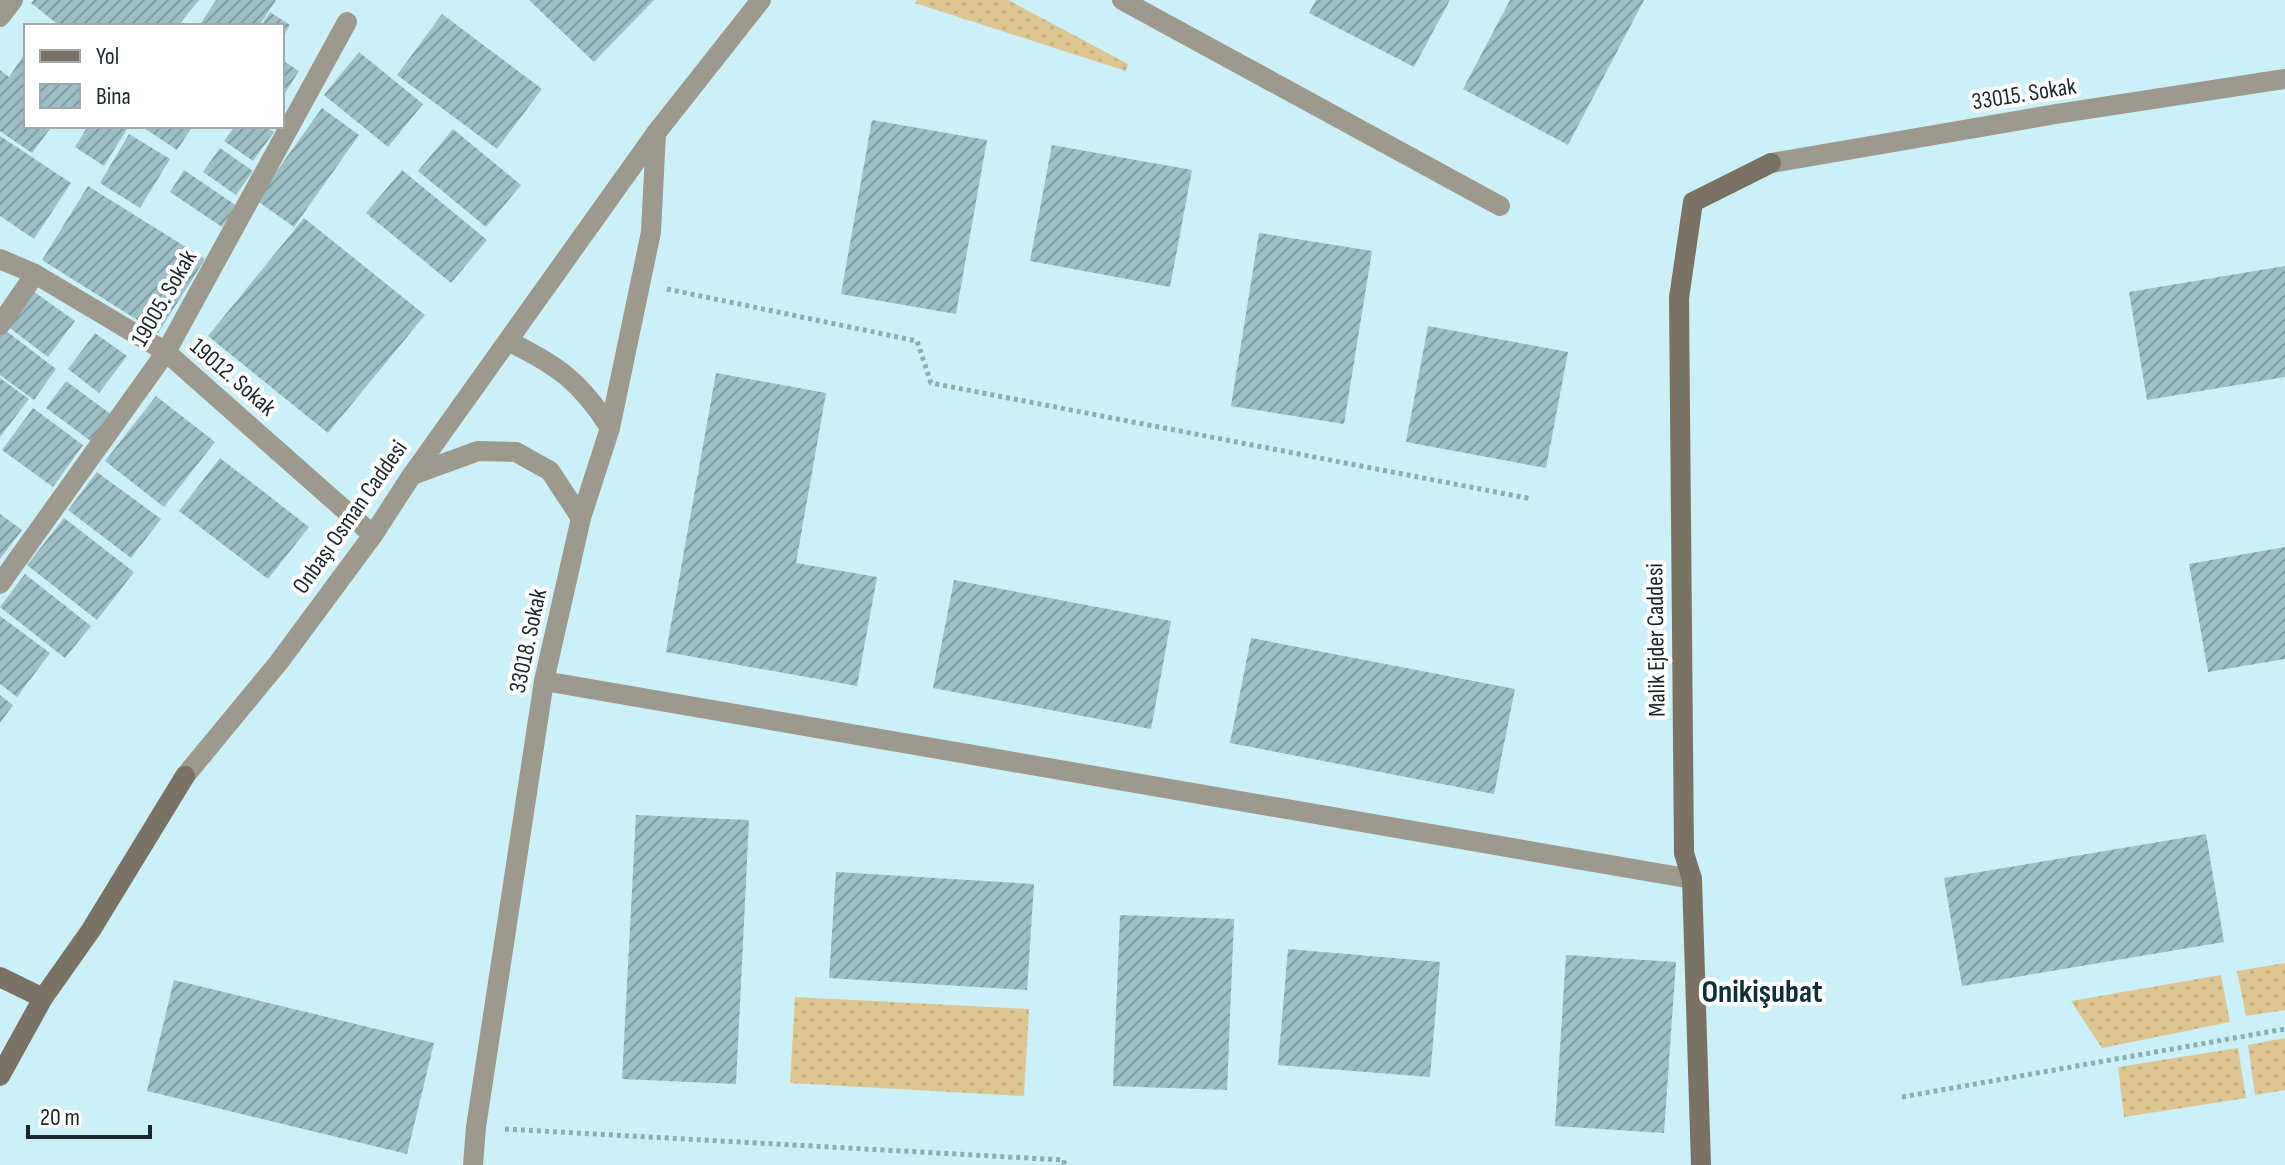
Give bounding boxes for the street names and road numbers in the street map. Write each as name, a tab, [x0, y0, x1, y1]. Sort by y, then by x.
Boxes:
street label: 33015. Sokak	[1970, 71, 2078, 117]
street label: 19005. Sokak	[125, 245, 203, 351]
street label: 19012. Sokak	[184, 332, 282, 422]
street label: Onbaşı Osman Caddesi	[286, 435, 414, 599]
street label: Malik Ejder Caddesi	[1640, 563, 1672, 717]
street label: 33018. Sokak	[503, 586, 553, 696]

